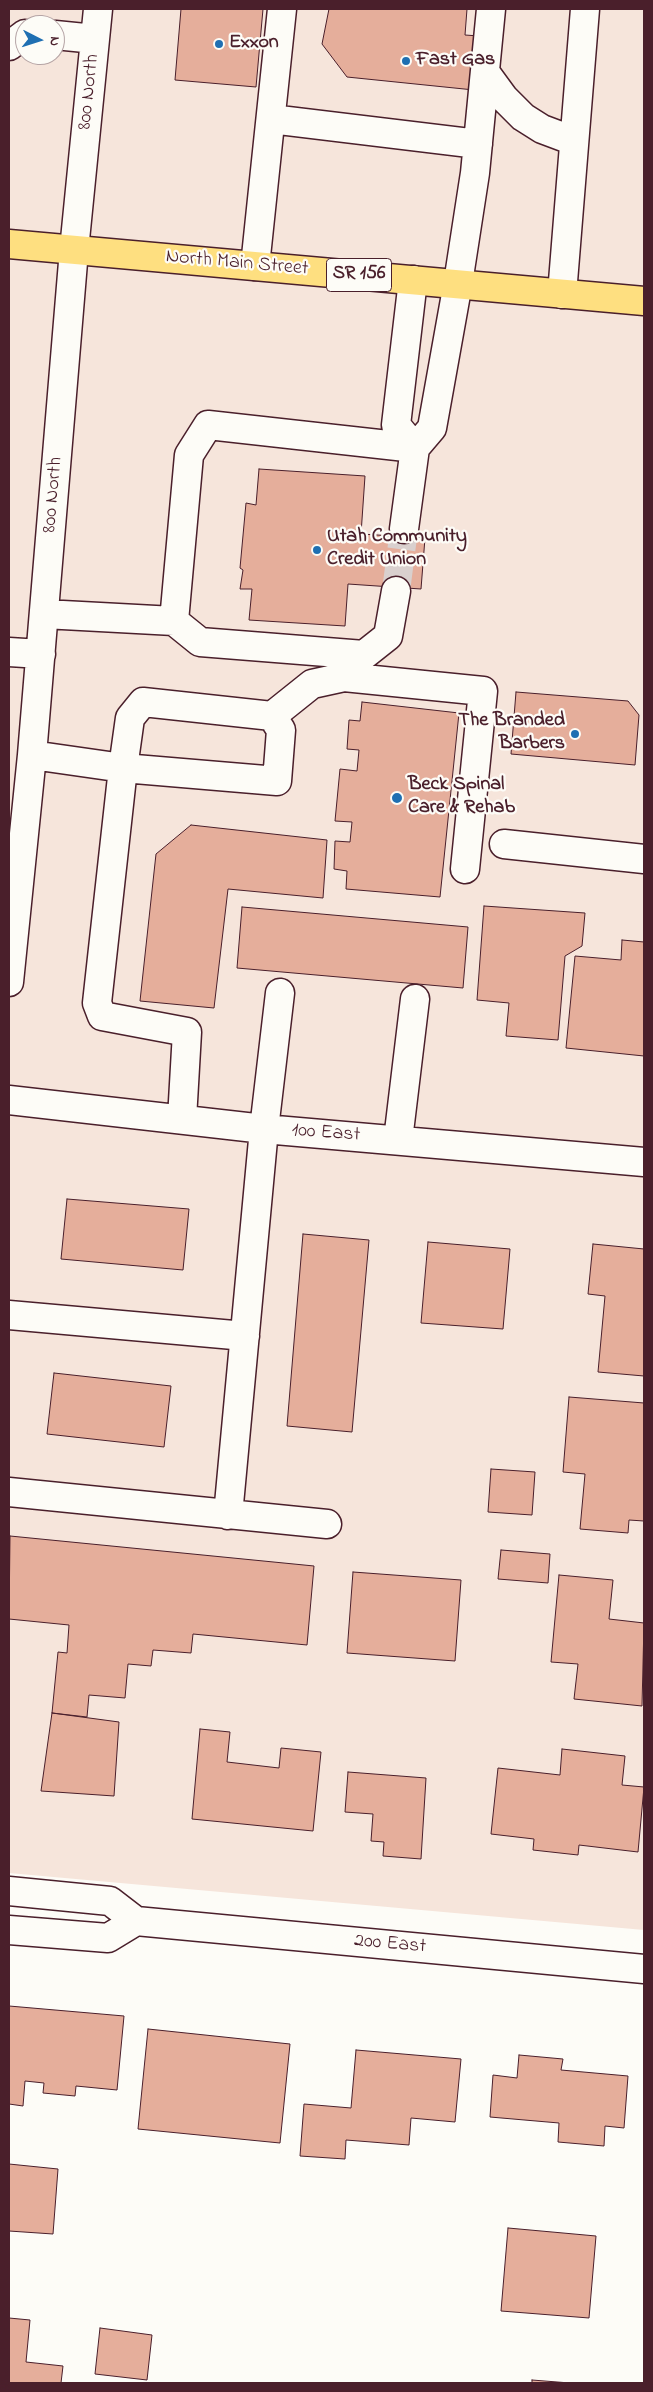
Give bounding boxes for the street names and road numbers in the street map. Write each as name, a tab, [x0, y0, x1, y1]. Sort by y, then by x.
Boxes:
street label: 800 North	[74, 53, 106, 131]
street label: North Main Street	[165, 246, 309, 282]
road number: SR 156	[326, 258, 392, 292]
street label: 800 North	[39, 456, 69, 534]
street label: 100 East	[291, 1120, 361, 1148]
street label: 200 East	[353, 1930, 427, 1960]

